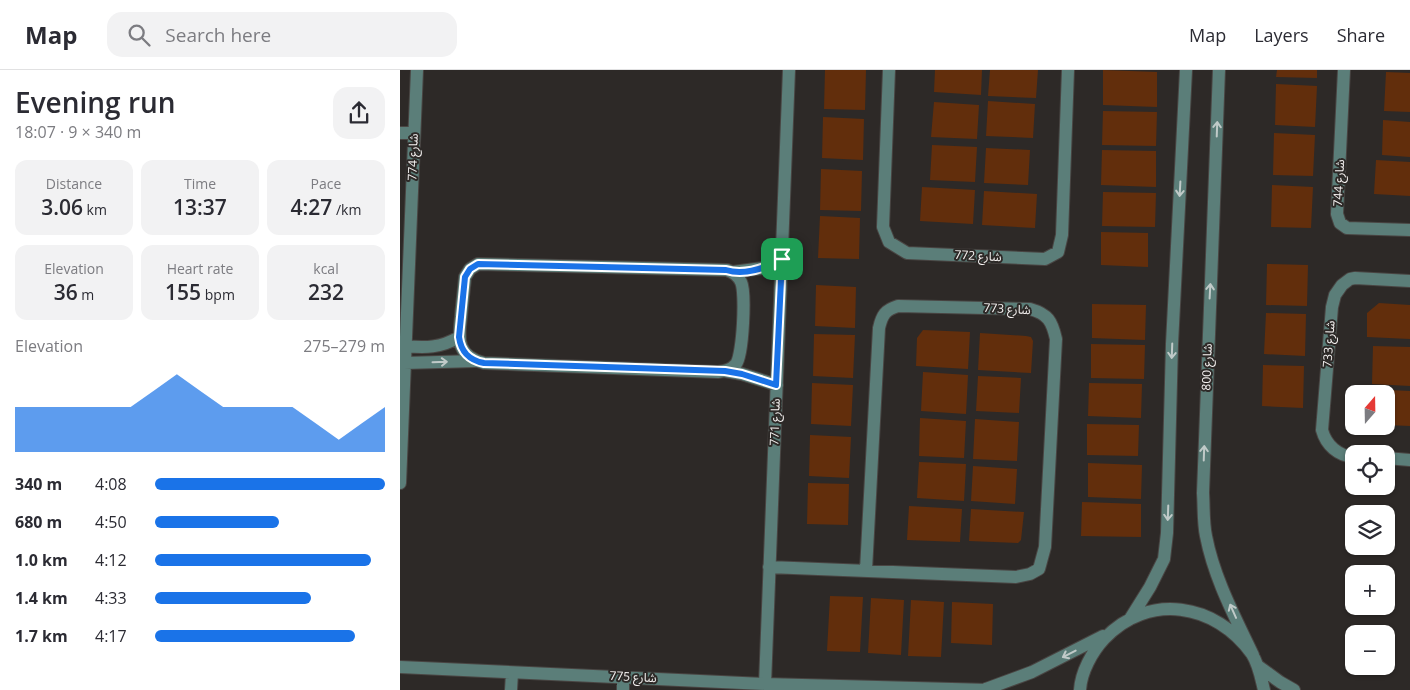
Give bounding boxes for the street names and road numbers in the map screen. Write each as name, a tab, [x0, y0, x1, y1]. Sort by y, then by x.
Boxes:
street label: شارع 774	[403, 133, 423, 181]
street label: شارع 744	[1329, 159, 1349, 207]
street label: شارع 772	[954, 246, 1002, 266]
street label: شارع 773	[983, 299, 1031, 319]
street label: شارع 733	[1318, 320, 1340, 368]
street label: شارع 800	[1197, 343, 1217, 391]
street label: شارع 771	[765, 398, 785, 446]
street label: شارع 775	[609, 667, 657, 687]

